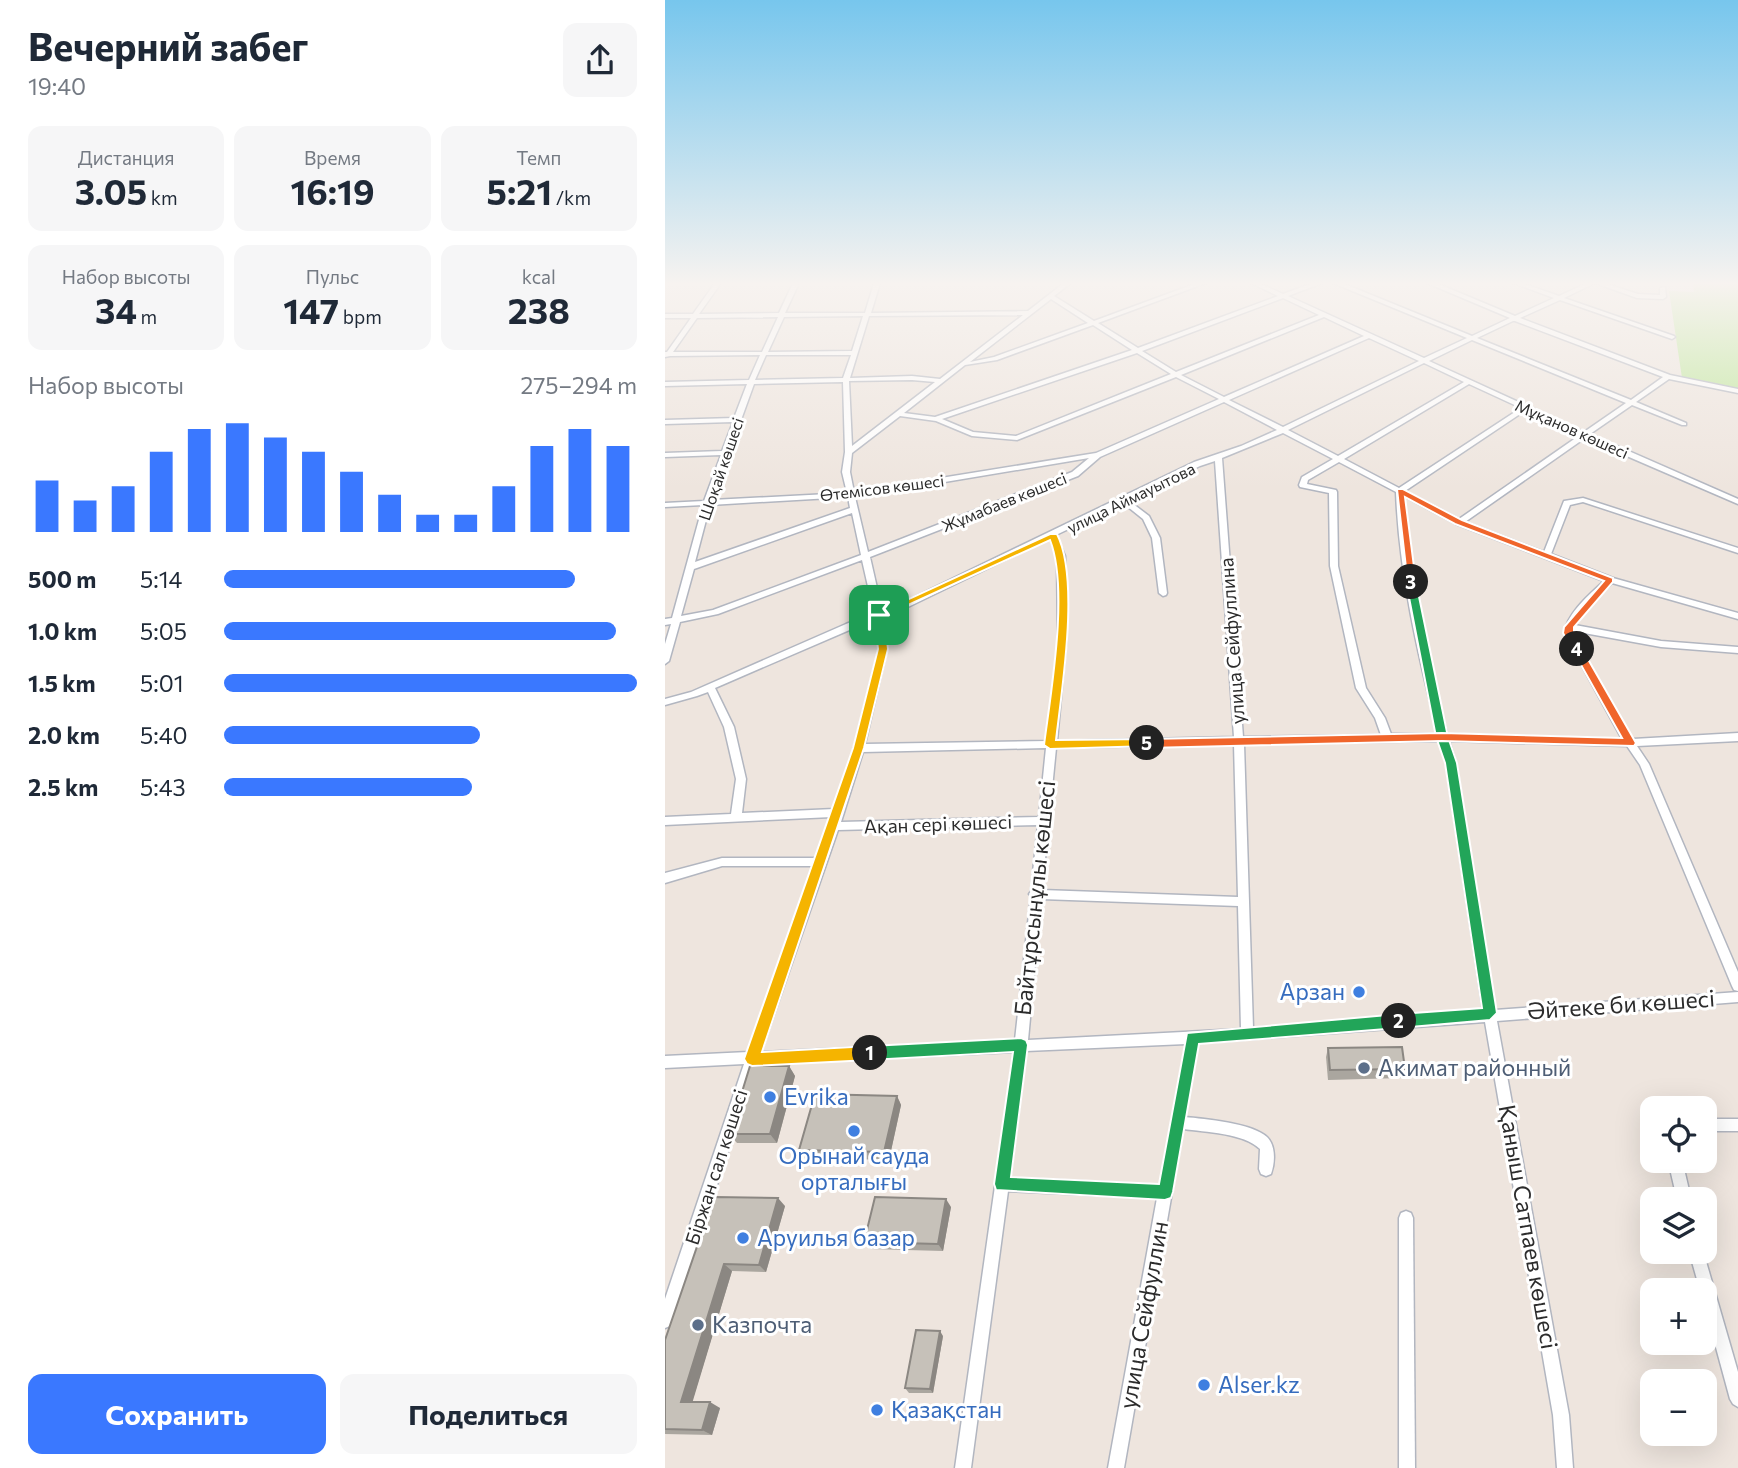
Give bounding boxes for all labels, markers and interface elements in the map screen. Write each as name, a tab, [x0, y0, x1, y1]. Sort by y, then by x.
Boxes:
text: Вечерний забег	[28, 22, 308, 69]
button: share	[563, 23, 637, 97]
text: 19:40	[28, 72, 86, 100]
text: Дистанция	[78, 146, 175, 169]
text: Время	[304, 146, 361, 169]
text: Темп	[516, 146, 561, 169]
text: 3.05	[75, 169, 147, 212]
text: 16:19	[290, 169, 375, 212]
text: 5:21	[487, 169, 552, 212]
text: km	[147, 186, 178, 209]
text: /km	[552, 186, 591, 209]
text: Набор высоты	[62, 265, 191, 288]
text: Пульс	[306, 265, 359, 288]
text: kcal	[522, 265, 556, 288]
text: 34	[95, 288, 137, 331]
text: 147	[283, 288, 339, 331]
text: 238	[508, 288, 570, 331]
text: m	[137, 305, 157, 328]
text: bpm	[339, 305, 382, 328]
text: Набор высоты	[28, 371, 184, 399]
text: 275–294 m	[521, 371, 637, 399]
street label: Мұқанов көшесі	[1513, 395, 1632, 462]
street label: Шоқай көшесі	[694, 415, 747, 523]
street label: улица Аймауытова	[1064, 458, 1198, 537]
street label: Жұмабаев көшесі	[938, 468, 1069, 535]
street label: Өтемісов көшесі	[819, 470, 945, 505]
street label: улица Сейфуллина	[1214, 557, 1249, 725]
pin: 3	[1393, 564, 1429, 600]
text: 500 m	[28, 565, 96, 593]
text: 5:14	[140, 565, 182, 593]
text: 3	[1405, 570, 1416, 593]
pin	[849, 585, 909, 645]
icon: arrive	[860, 596, 898, 634]
text: 1.0 km	[28, 617, 97, 645]
text: 5:05	[140, 617, 187, 645]
pin: 4	[1559, 632, 1595, 666]
text: 4	[1571, 637, 1582, 660]
text: 1.5 km	[28, 669, 96, 697]
text: 5:01	[140, 669, 183, 697]
text: 2.0 km	[28, 721, 100, 749]
text: 5:40	[140, 721, 187, 749]
pin: 5	[1129, 726, 1165, 760]
text: 5	[1141, 731, 1152, 754]
text: 2.5 km	[28, 773, 98, 801]
text: 5:43	[140, 773, 186, 801]
street label: Байтұрсынұлы көшесі	[1008, 779, 1060, 1017]
street label: Ақан сері көшесі	[863, 809, 1013, 838]
place label: Арзан	[1280, 977, 1345, 1005]
street label: Әйтеке би көшесі	[1526, 983, 1716, 1025]
marker: Арзан	[1351, 984, 1367, 1000]
pin: 2	[1381, 1004, 1417, 1038]
text: 2	[1393, 1009, 1404, 1032]
pin: 1	[853, 1036, 887, 1070]
text: 1	[865, 1041, 874, 1064]
place label: Акимат районный	[1378, 1053, 1571, 1081]
marker: Акимат районный	[1356, 1060, 1372, 1076]
place label: Evrika	[784, 1082, 849, 1110]
street label: Біржан сал көшесі	[680, 1086, 751, 1247]
marker: Evrika	[762, 1089, 778, 1105]
map controls	[1640, 1096, 1717, 1446]
button: locate	[1640, 1096, 1717, 1173]
street label: Қаныш Сатпаев көшесі	[1494, 1102, 1564, 1351]
marker: Орынай сауда орталығы	[846, 1123, 862, 1139]
place label: Орынай сауда орталығы	[778, 1141, 930, 1195]
button: layers	[1640, 1187, 1717, 1264]
street label: улица Сейфуллин	[1113, 1219, 1173, 1411]
place label: Аруилья базар	[757, 1223, 915, 1251]
marker: Аруилья базар	[735, 1230, 751, 1246]
button: +	[1640, 1278, 1717, 1355]
place label: Казпочта	[712, 1310, 812, 1338]
marker: Казпочта	[690, 1317, 706, 1333]
button: −	[1640, 1369, 1717, 1446]
place label: Alser.kz	[1218, 1370, 1300, 1398]
button: Сохранить	[28, 1374, 326, 1454]
button: Поделиться	[340, 1374, 637, 1454]
marker: Alser.kz	[1196, 1377, 1212, 1393]
place label: Қазақстан	[891, 1395, 1002, 1423]
marker: Қазақстан	[869, 1402, 885, 1418]

